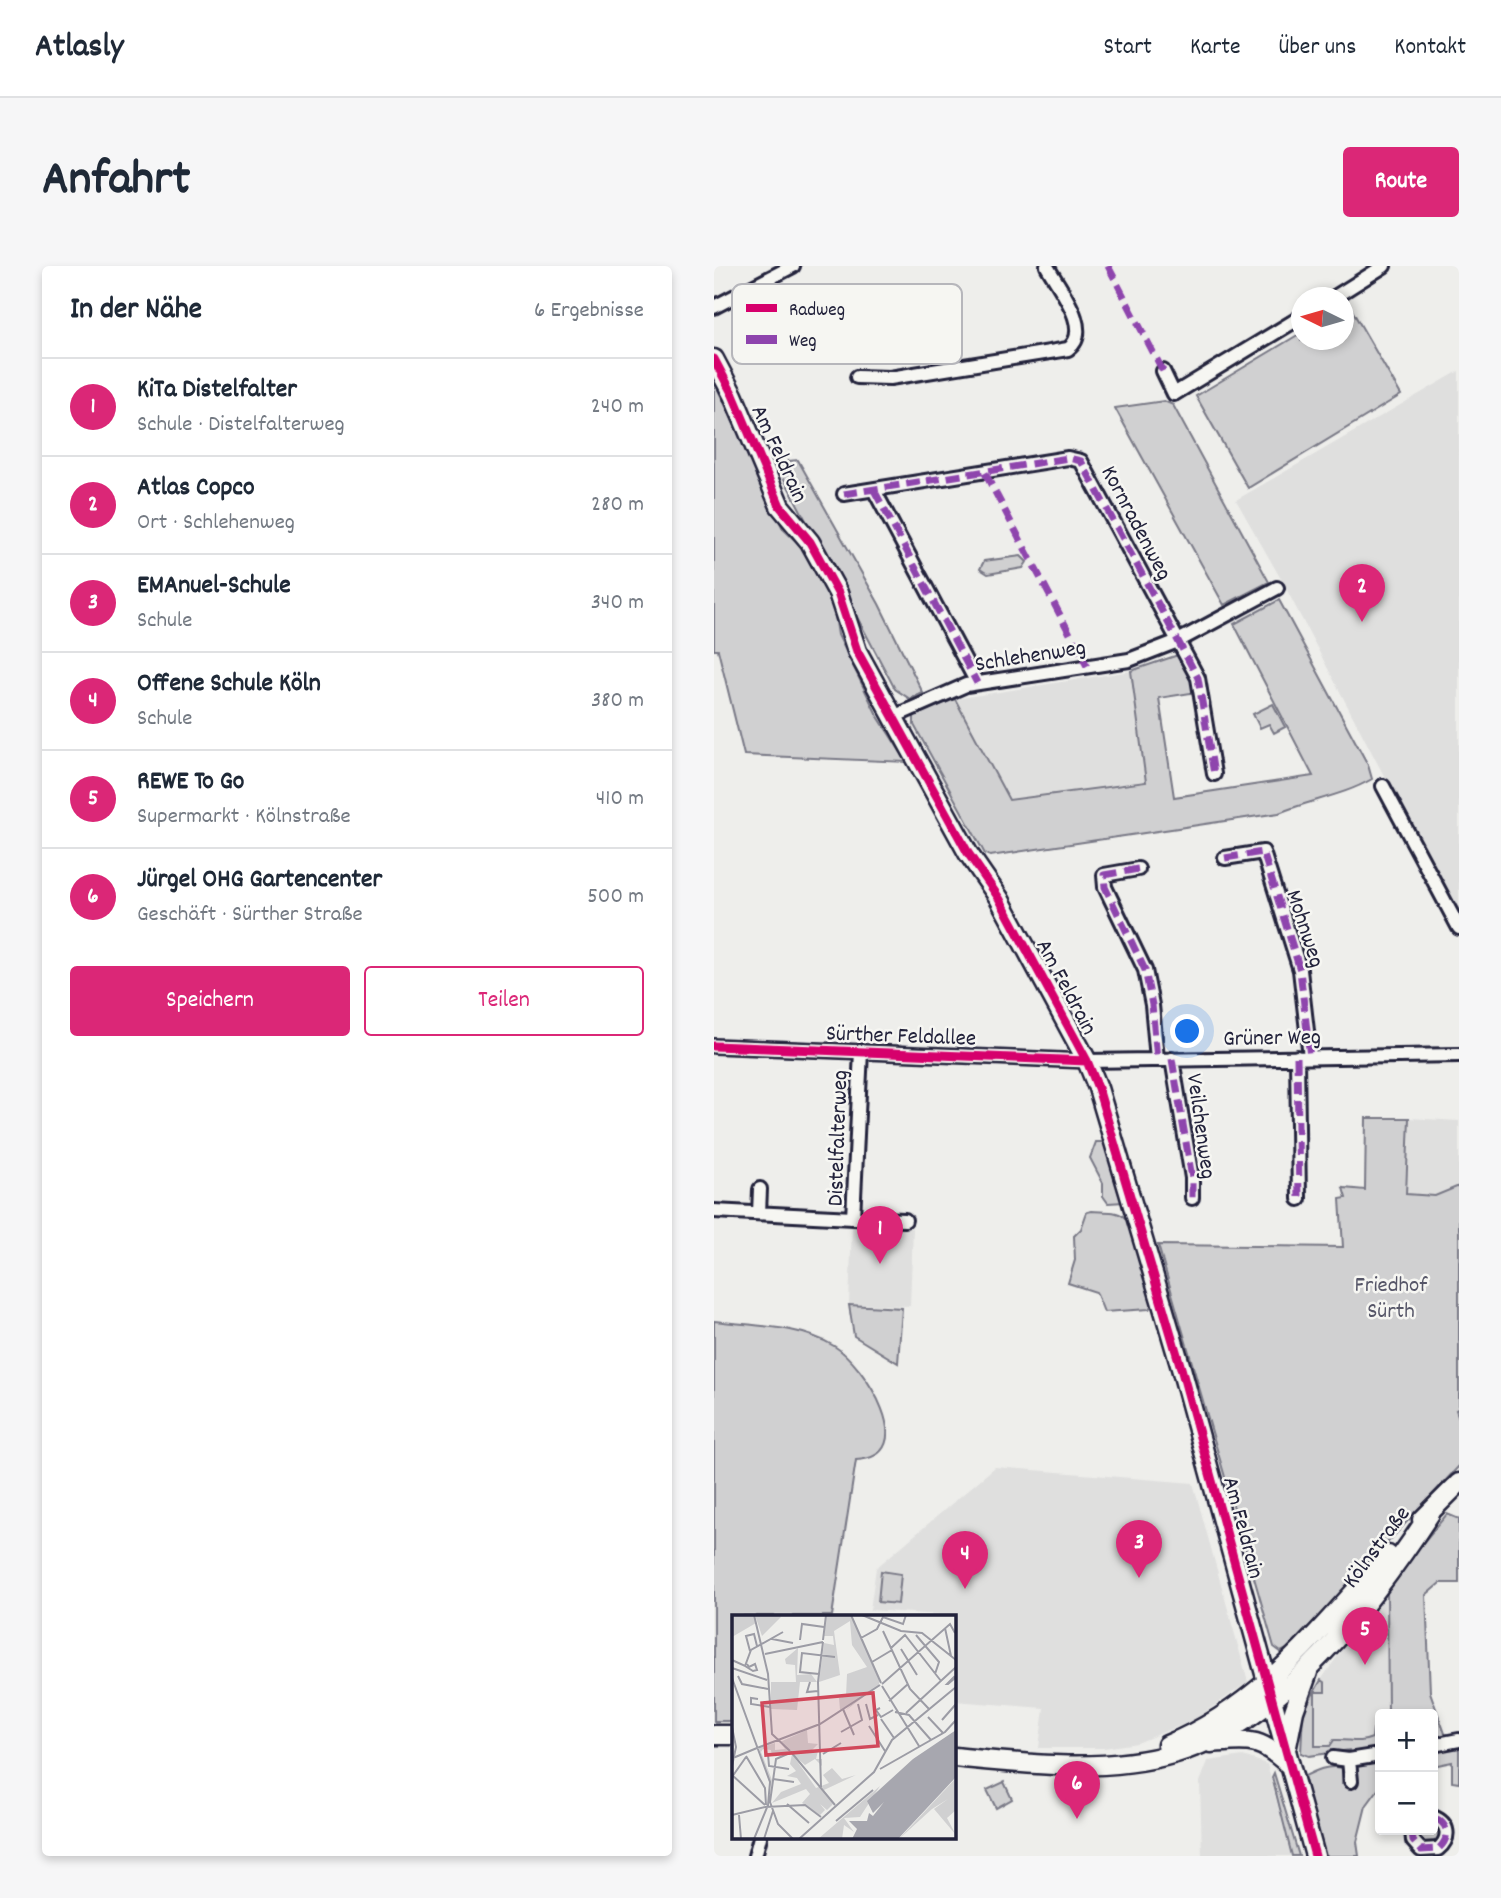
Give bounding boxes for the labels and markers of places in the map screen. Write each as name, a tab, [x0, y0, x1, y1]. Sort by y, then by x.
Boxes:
pin: 2	[1339, 564, 1385, 622]
pin: 1	[857, 1206, 903, 1264]
pin: 3	[1116, 1520, 1162, 1578]
pin: 4	[942, 1531, 988, 1589]
pin: 5	[1342, 1607, 1388, 1665]
pin: 6	[1054, 1761, 1100, 1819]

